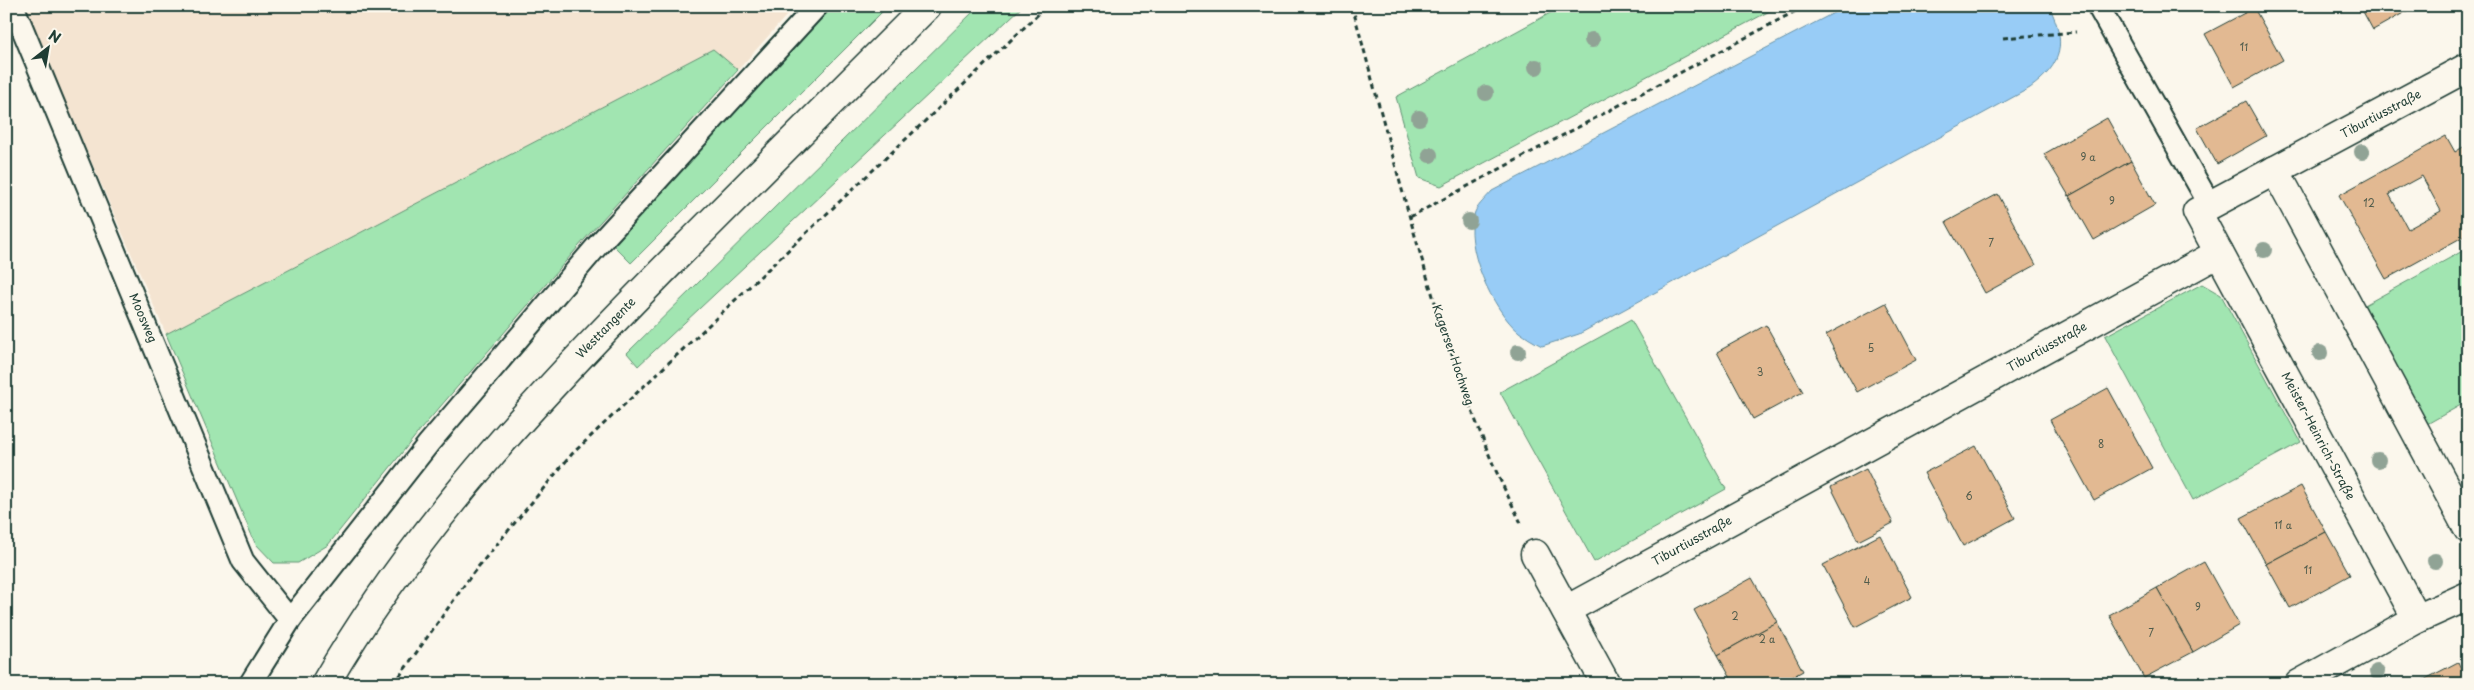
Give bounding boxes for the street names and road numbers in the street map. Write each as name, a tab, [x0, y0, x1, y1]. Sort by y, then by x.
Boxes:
street label: Tiburtiusstraße	[2337, 84, 2424, 142]
street label: Moosweg	[125, 290, 162, 345]
street label: Westtangente	[571, 292, 640, 362]
street label: Kagerser Hochweg	[1428, 302, 1480, 408]
street label: Tiburtiusstraße	[2003, 317, 2090, 376]
street label: Meister-Heinrich-Straße	[2278, 368, 2360, 503]
street label: Tiburtiusstraße	[1648, 511, 1735, 570]

